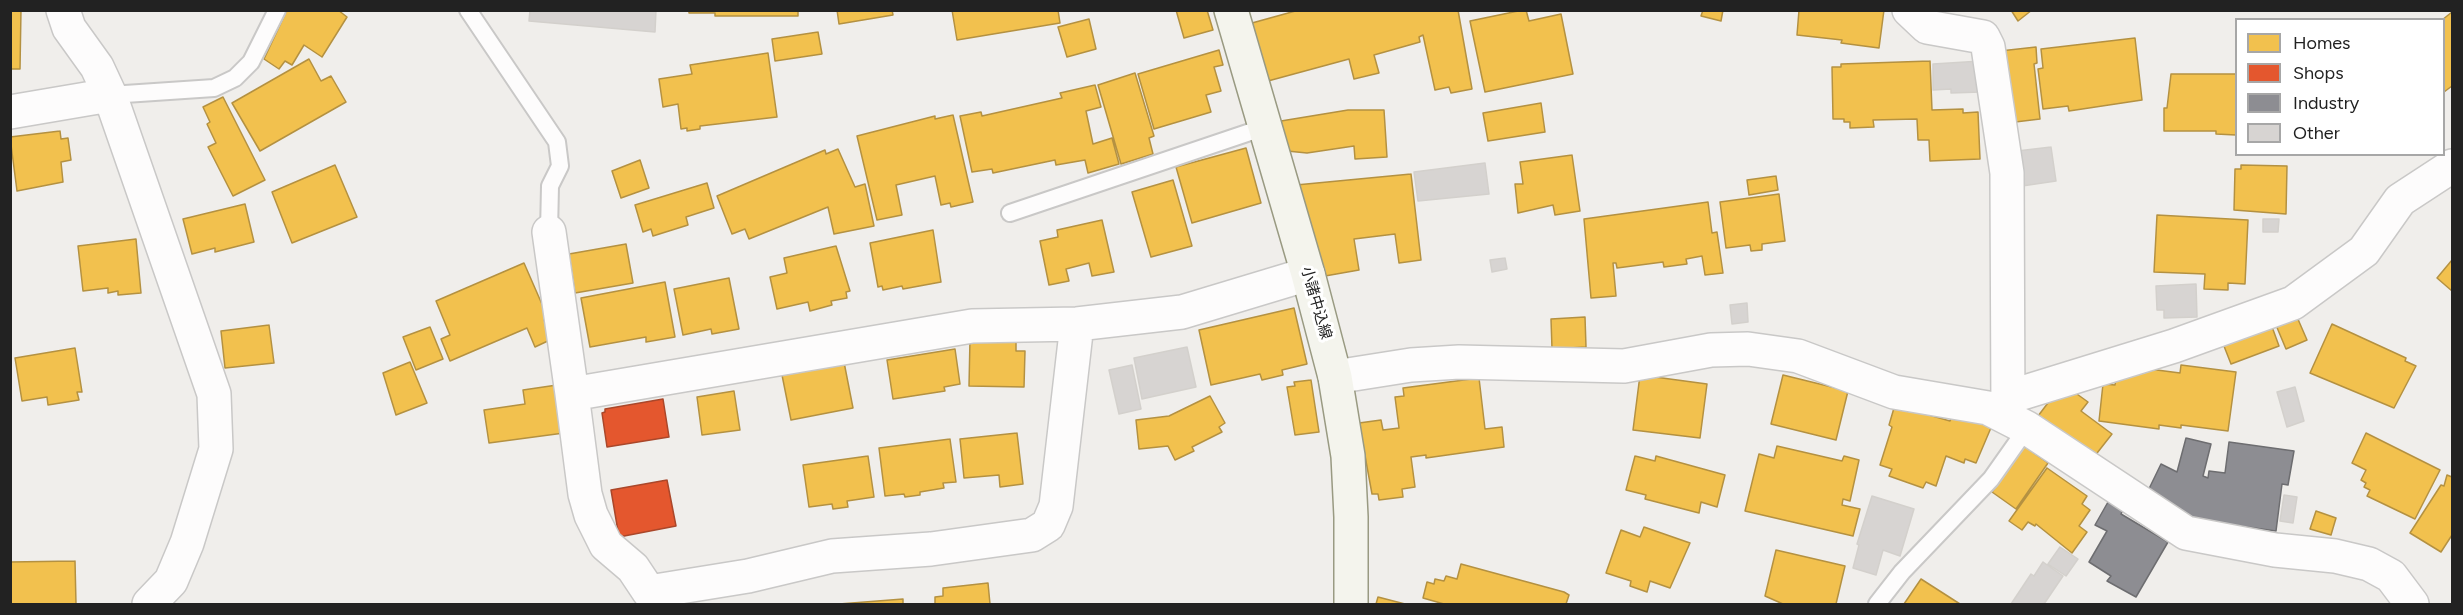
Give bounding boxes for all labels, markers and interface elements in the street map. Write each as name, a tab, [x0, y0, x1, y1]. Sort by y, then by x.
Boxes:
legend	[2235, 18, 2445, 156]
text: Homes	[2293, 32, 2351, 54]
text: Shops	[2293, 62, 2344, 84]
text: Industry	[2293, 92, 2359, 114]
text: Other	[2293, 122, 2340, 144]
street label: 小諸中込線	[1297, 264, 1335, 342]

